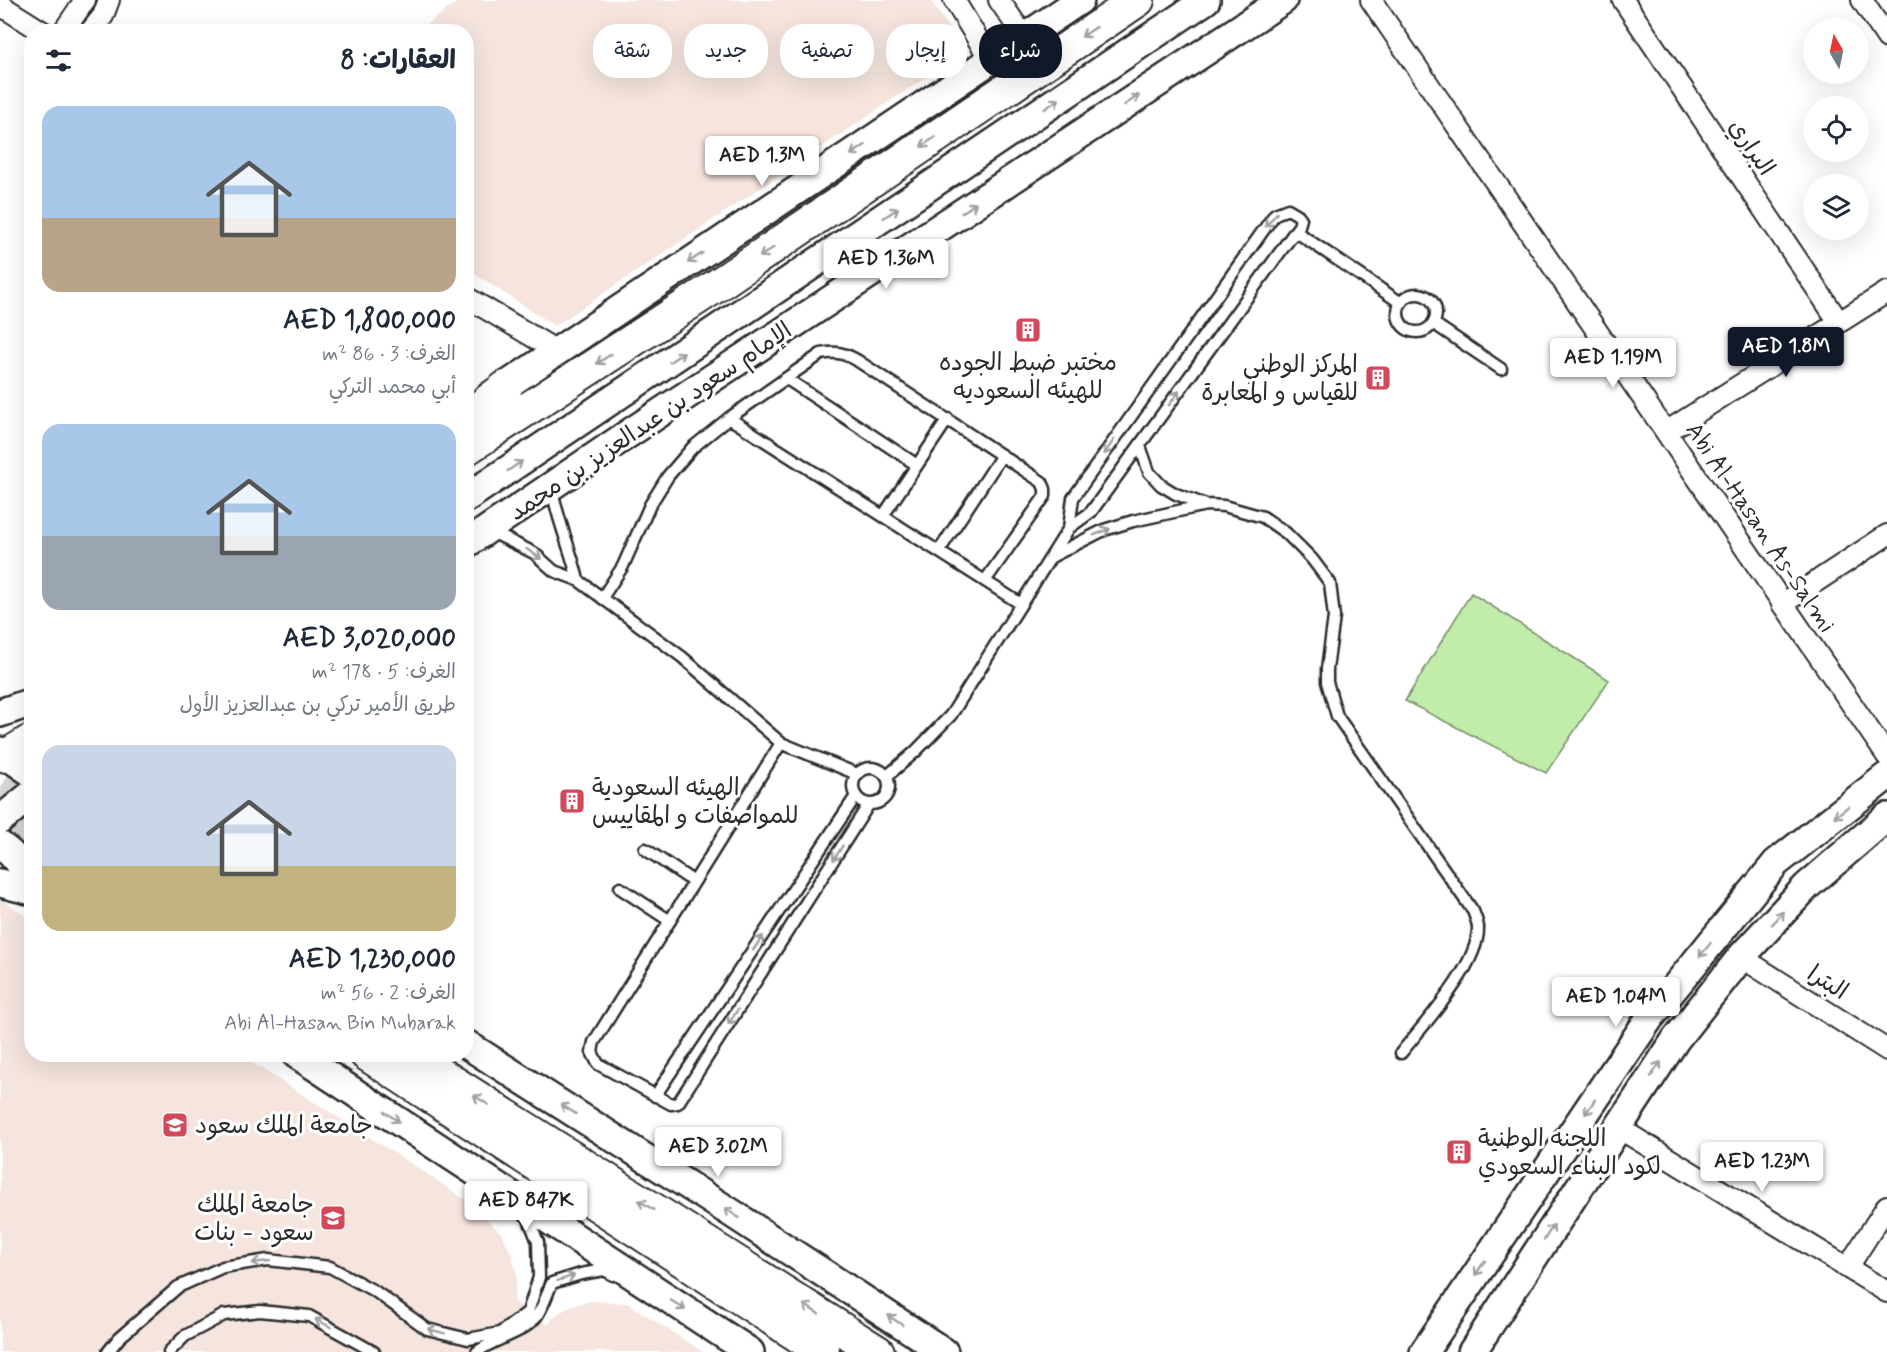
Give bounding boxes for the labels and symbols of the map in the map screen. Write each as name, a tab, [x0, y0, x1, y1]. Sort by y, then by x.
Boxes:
north arrow	[1803, 18, 1869, 84]
one-way arrow	[1081, 26, 1098, 38]
one-way arrow	[1123, 94, 1139, 106]
one-way arrow	[1044, 97, 1061, 110]
street label: البراري	[1721, 114, 1781, 182]
pin: AED 1.3M	[700, 136, 824, 187]
one-way arrow	[920, 136, 936, 148]
one-way arrow	[850, 144, 866, 156]
one-way arrow	[960, 202, 977, 214]
one-way arrow	[882, 206, 899, 219]
one-way arrow	[1265, 212, 1279, 228]
pin: AED 1.36M	[817, 239, 955, 290]
one-way arrow	[759, 246, 775, 258]
one-way arrow	[687, 252, 704, 265]
building icon: مختبر ضبط الجوده للهيئه السعوديه	[1013, 315, 1043, 345]
street label: الإمام سعود بن عبدالعزيز بن محمد	[503, 316, 799, 530]
pin: AED 1.8M	[1724, 327, 1848, 378]
pin: AED 1.19M	[1544, 338, 1682, 389]
place label: مختبر ضبط الجوده للهيئه السعوديه	[939, 348, 1117, 407]
place label: المركز الوطني للقياس و المعابرة	[1201, 350, 1358, 409]
one-way arrow	[668, 351, 684, 363]
one-way arrow	[596, 354, 613, 366]
building icon: المركز الوطني للقياس و المعابرة	[1363, 363, 1393, 393]
one-way arrow	[1168, 391, 1180, 407]
street label: Abi Al-Hasan As-Salmi	[1678, 417, 1842, 639]
one-way arrow	[1103, 439, 1115, 455]
one-way arrow	[506, 460, 523, 472]
one-way arrow	[1092, 526, 1110, 537]
one-way arrow	[525, 548, 541, 560]
place label: الهيئه السعودية للمواصفات و المقاييس	[592, 773, 798, 832]
building icon: الهيئه السعودية للمواصفات و المقاييس	[557, 786, 587, 816]
one-way arrow	[1833, 805, 1849, 818]
one-way arrow	[831, 844, 843, 861]
one-way arrow	[1771, 910, 1785, 925]
one-way arrow	[752, 935, 764, 952]
one-way arrow	[1699, 942, 1712, 958]
street label: البترا	[1801, 959, 1853, 1008]
pin: AED 1.04M	[1547, 977, 1685, 1028]
one-way arrow	[726, 1008, 738, 1025]
one-way arrow	[1650, 1061, 1662, 1078]
one-way arrow	[473, 1094, 490, 1106]
one-way arrow	[1584, 1098, 1596, 1115]
one-way arrow	[559, 1102, 576, 1115]
school or university icon: جامعة الملك سعود	[160, 1110, 190, 1140]
place label: جامعة الملك سعود	[195, 1111, 373, 1142]
one-way arrow	[383, 1111, 400, 1123]
place label: اللجنه الوطنية لكود البناء السعودي	[1478, 1124, 1661, 1183]
pin: AED 3.02M	[649, 1127, 787, 1178]
building icon: اللجنه الوطنية لكود البناء السعودي	[1444, 1137, 1474, 1167]
pin: AED 1.23M	[1693, 1142, 1831, 1193]
pin: AED 847K	[464, 1181, 588, 1232]
place label: جامعة الملك سعود - بنات	[194, 1190, 314, 1249]
one-way arrow	[638, 1199, 655, 1211]
school or university icon: جامعة الملك سعود - بنات	[318, 1203, 348, 1233]
one-way arrow	[724, 1207, 741, 1219]
one-way arrow	[1543, 1224, 1555, 1241]
one-way arrow	[251, 1257, 271, 1268]
one-way arrow	[1474, 1260, 1486, 1276]
one-way arrow	[556, 1272, 575, 1283]
one-way arrow	[669, 1299, 685, 1311]
one-way arrow	[802, 1303, 819, 1316]
one-way arrow	[888, 1314, 904, 1326]
one-way arrow	[314, 1317, 332, 1329]
one-way arrow	[427, 1325, 446, 1336]

